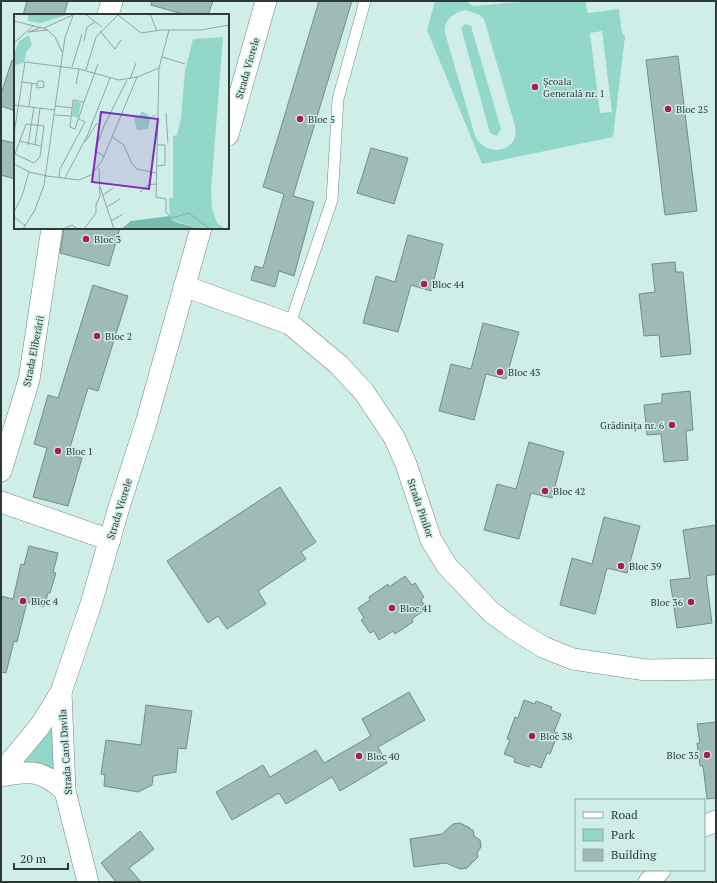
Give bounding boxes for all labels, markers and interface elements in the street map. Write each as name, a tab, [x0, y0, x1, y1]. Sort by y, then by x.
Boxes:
inset map	[14, 14, 229, 229]
street label: Strada Viorele	[233, 36, 262, 100]
place label: Școala Generală nr. 1	[543, 75, 605, 100]
marker: Școala Generală nr. 1	[530, 82, 540, 92]
place label: Bloc 25	[676, 103, 708, 116]
marker: Bloc 25	[663, 104, 673, 114]
place label: Bloc 5	[308, 113, 335, 126]
marker: Bloc 5	[295, 114, 305, 124]
place label: Bloc 3	[94, 233, 121, 246]
marker: Bloc 3	[81, 234, 91, 244]
place label: Bloc 44	[432, 278, 465, 291]
marker: Bloc 44	[419, 279, 429, 289]
street label: Strada Eliberării	[20, 314, 47, 388]
place label: Bloc 2	[105, 330, 132, 343]
marker: Bloc 2	[92, 331, 102, 341]
place label: Bloc 43	[508, 366, 540, 379]
marker: Bloc 43	[495, 367, 505, 377]
place label: Grădinița nr. 6	[600, 419, 665, 432]
marker: Grădinița nr. 6	[667, 420, 677, 430]
place label: Bloc 1	[66, 445, 93, 458]
marker: Bloc 1	[53, 446, 63, 456]
street label: Strada Viorele	[104, 477, 135, 541]
street label: Strada Pinilor	[404, 477, 437, 539]
place label: Bloc 42	[553, 485, 585, 498]
marker: Bloc 42	[540, 486, 550, 496]
place label: Bloc 39	[629, 560, 661, 573]
marker: Bloc 39	[616, 561, 626, 571]
place label: Bloc 4	[31, 595, 59, 608]
marker: Bloc 4	[18, 596, 28, 606]
place label: Bloc 36	[651, 596, 684, 609]
marker: Bloc 36	[686, 597, 696, 607]
place label: Bloc 41	[400, 602, 432, 615]
marker: Bloc 41	[387, 603, 397, 613]
street label: Strada Carol Davila	[56, 709, 75, 795]
place label: Bloc 38	[540, 730, 572, 743]
marker: Bloc 38	[527, 731, 537, 741]
place label: Bloc 35	[667, 749, 699, 762]
place label: Bloc 40	[367, 750, 399, 763]
marker: Bloc 35	[702, 750, 712, 760]
marker: Bloc 40	[354, 751, 364, 761]
legend	[575, 799, 705, 871]
text: Road	[611, 807, 638, 822]
text: Park	[611, 827, 636, 842]
scale bar	[14, 845, 68, 871]
text: Building	[611, 847, 657, 862]
text: 20 m	[20, 851, 47, 866]

